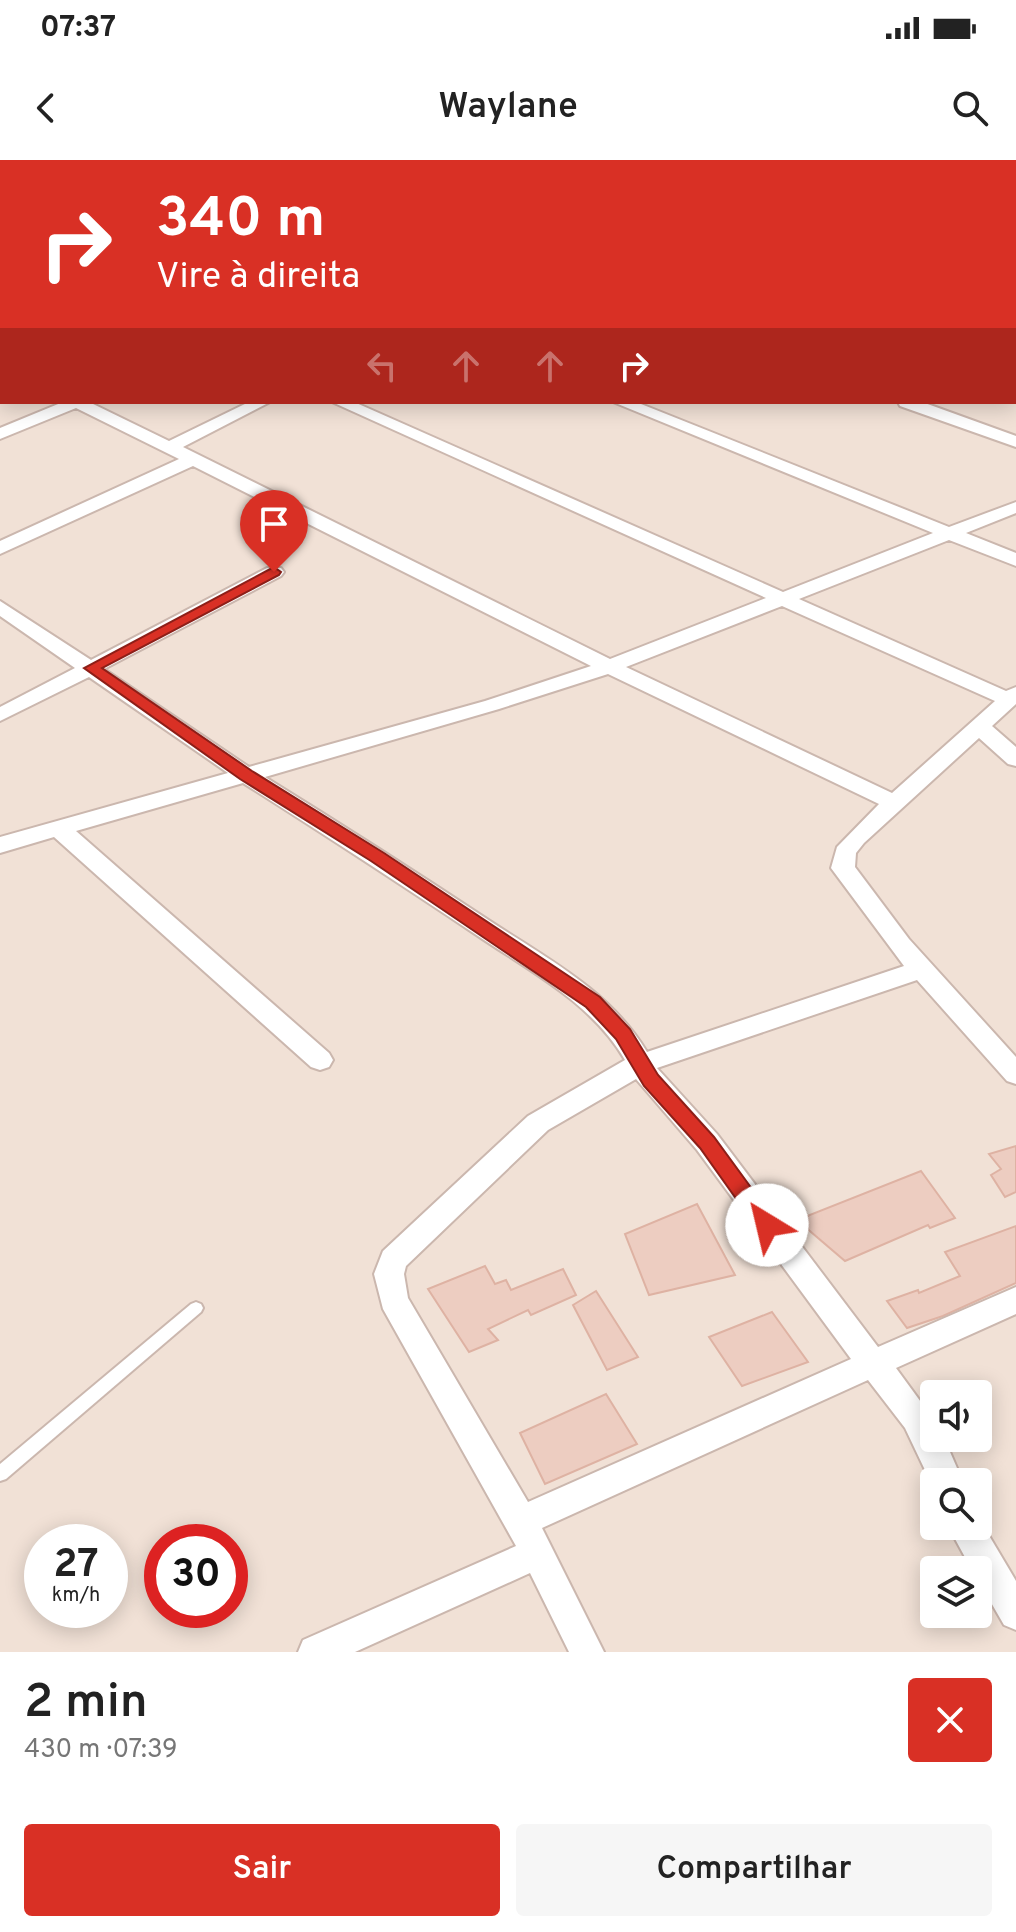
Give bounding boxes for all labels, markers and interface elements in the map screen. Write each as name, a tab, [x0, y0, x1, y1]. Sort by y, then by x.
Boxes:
text: 07:37	[40, 10, 116, 47]
text: Waylane	[438, 85, 578, 131]
icon: back	[24, 86, 68, 130]
icon: search	[948, 86, 992, 130]
text: 340 m	[156, 186, 325, 256]
icon: right	[24, 192, 128, 296]
text: Vire à direita	[156, 255, 360, 301]
icon: left	[360, 344, 404, 388]
icon: ahead	[444, 344, 488, 388]
icon: ahead	[528, 344, 572, 388]
icon: right	[612, 344, 656, 388]
pin	[240, 490, 308, 572]
icon: arrive	[252, 502, 296, 546]
position arrow	[725, 1183, 809, 1267]
map controls	[920, 1380, 992, 1628]
button: sound	[920, 1380, 992, 1452]
button: search	[920, 1468, 992, 1540]
speed limit sign: 30	[144, 1524, 248, 1628]
text: 27	[53, 1541, 99, 1591]
button: layers	[920, 1556, 992, 1628]
text: km/h	[52, 1583, 100, 1609]
text: 2 min	[24, 1674, 148, 1734]
button: close	[908, 1678, 992, 1762]
text: 430 m · 07:39	[24, 1734, 178, 1767]
button: Sair	[24, 1824, 500, 1916]
button: Compartilhar	[516, 1824, 992, 1916]

